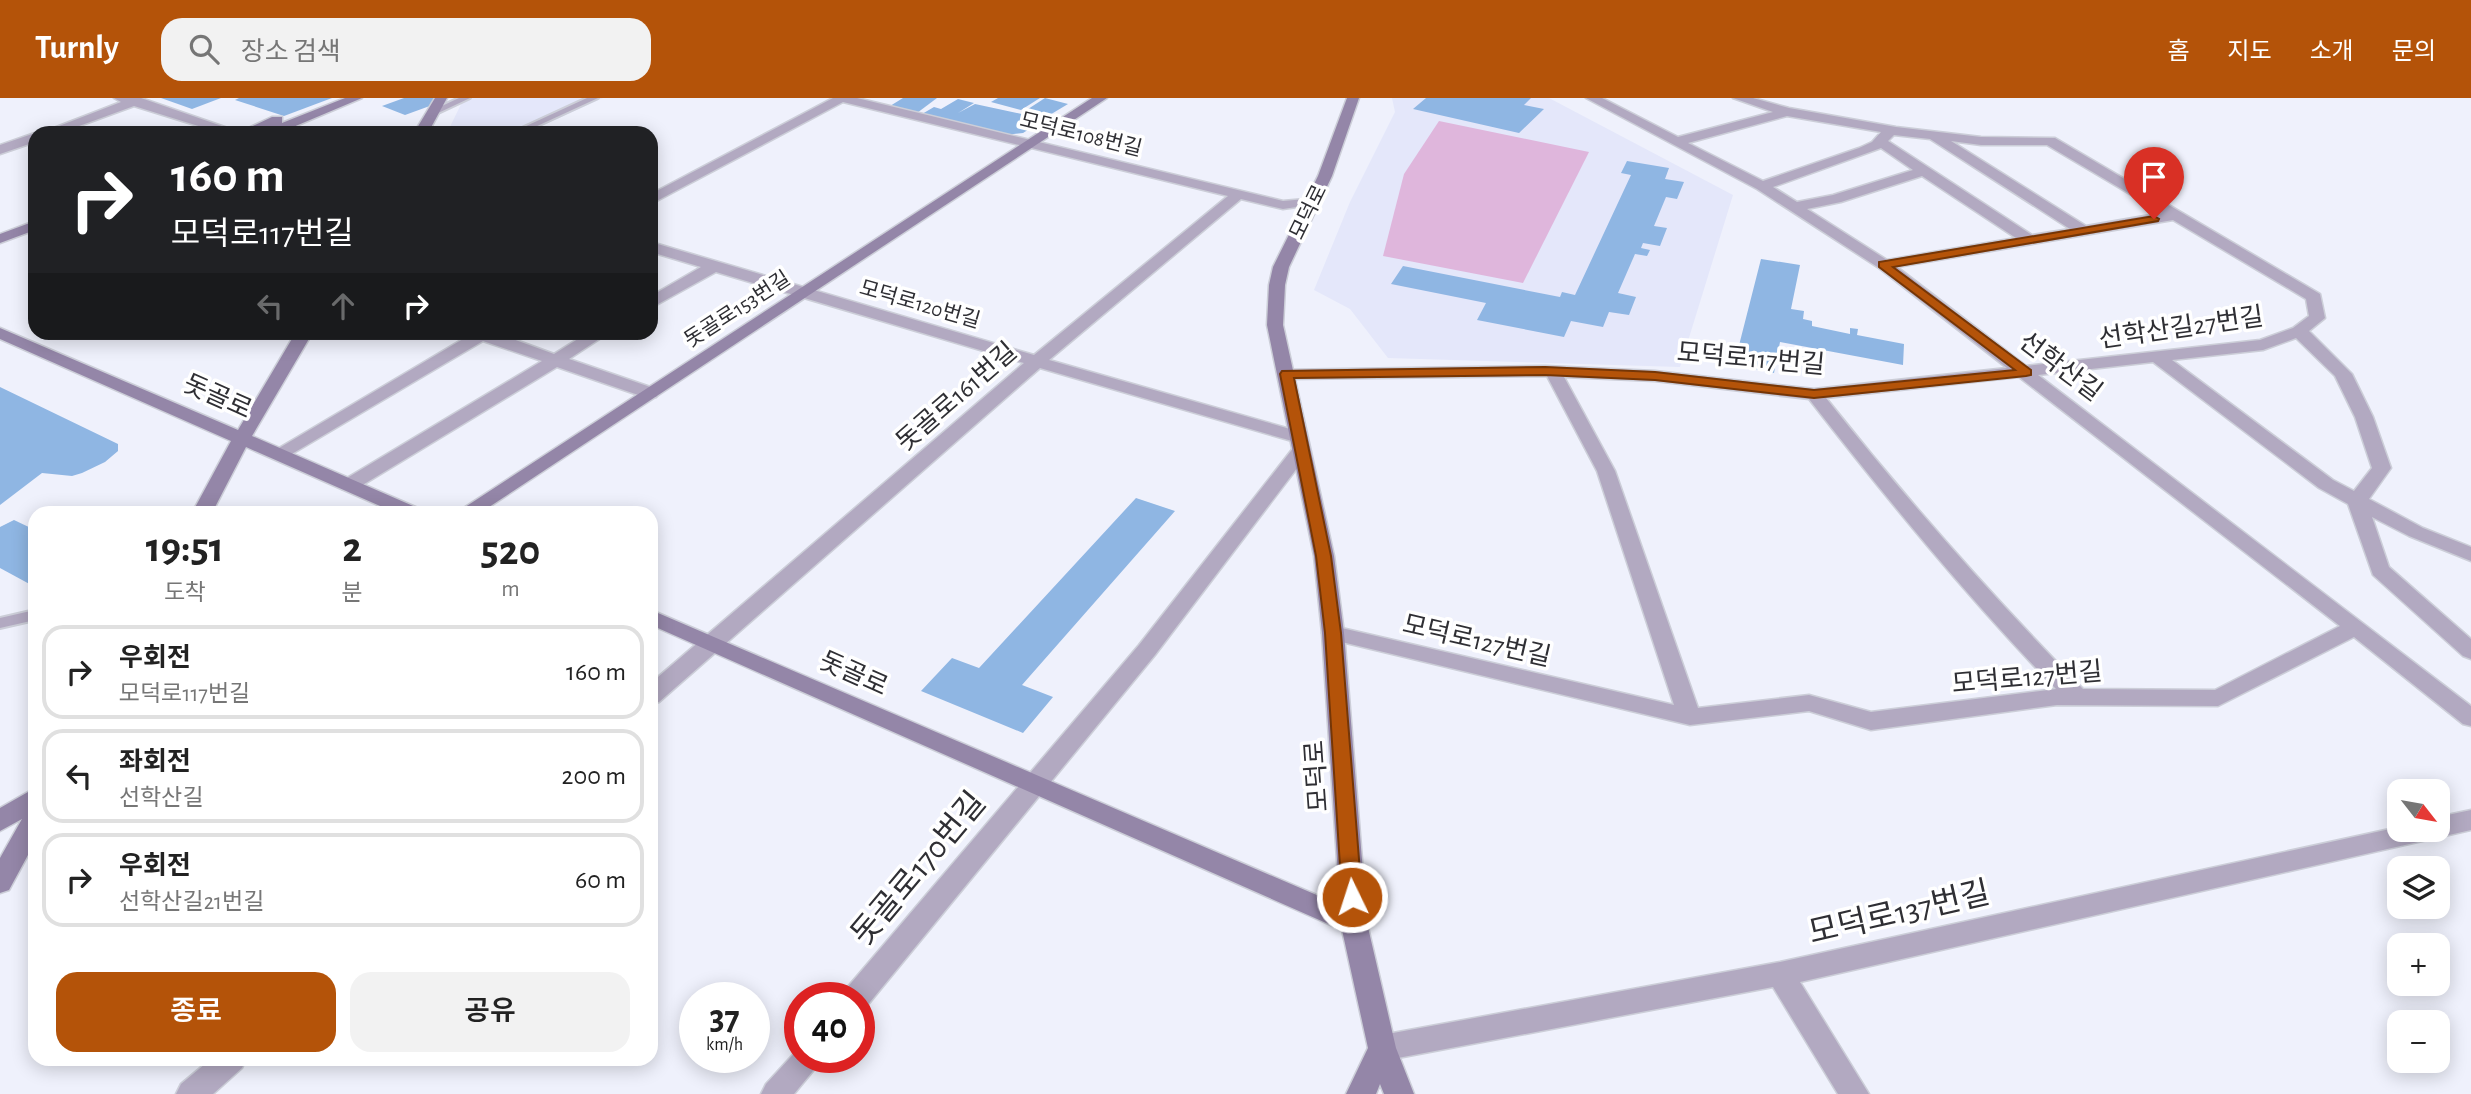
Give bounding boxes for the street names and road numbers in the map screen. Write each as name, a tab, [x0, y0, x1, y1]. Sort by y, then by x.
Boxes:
street label: 모덕로108번길	[1018, 108, 1144, 160]
street label: 모덕로	[1285, 181, 1331, 243]
street label: 돗골로153번길	[680, 267, 794, 351]
street label: 모덕로120번길	[857, 276, 983, 332]
street label: 선학산길27번길	[2097, 303, 2265, 352]
street label: 선학산길	[2014, 327, 2107, 406]
street label: 돗골로161번길	[891, 337, 1022, 456]
street label: 모덕로117번길	[1676, 339, 1826, 378]
street label: 돗골로	[180, 370, 256, 423]
street label: 모덕로127번길	[1400, 610, 1554, 671]
street label: 돗골로	[816, 647, 892, 700]
street label: 모덕로127번길	[1951, 657, 2104, 698]
street label: 모덕로	[1301, 739, 1332, 813]
street label: 돗골로170번길	[845, 786, 992, 951]
street label: 모덕로137번길	[1805, 876, 1993, 949]

